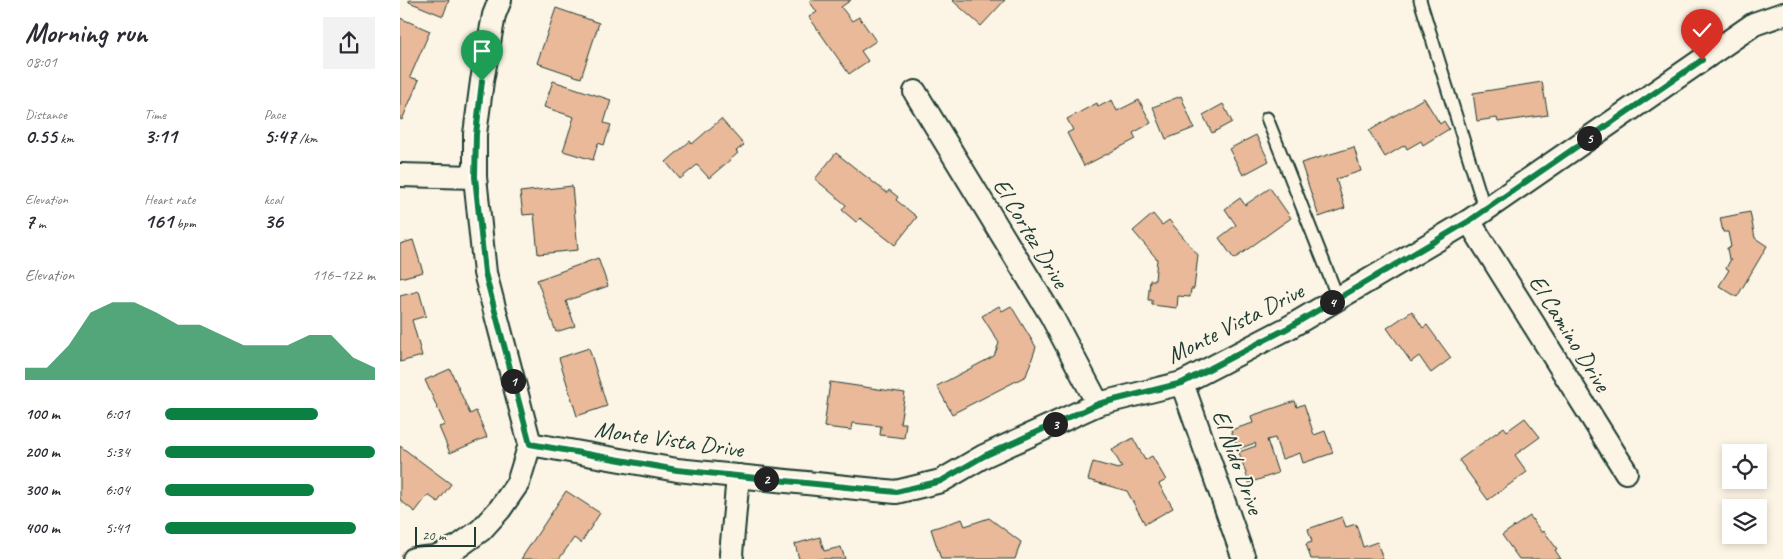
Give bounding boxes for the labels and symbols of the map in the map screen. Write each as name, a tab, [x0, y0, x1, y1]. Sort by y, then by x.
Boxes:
pin	[1681, 9, 1723, 60]
pin	[461, 30, 503, 81]
pin: 5	[1576, 126, 1602, 150]
street label: El Cortez Drive	[987, 173, 1077, 295]
street label: El Camino Drive	[1522, 269, 1619, 399]
street label: Monte Vista Drive	[1162, 275, 1310, 370]
pin: 4	[1320, 290, 1344, 314]
pin: 1	[500, 368, 526, 394]
street label: El Nido Drive	[1205, 406, 1271, 520]
pin: 3	[1042, 412, 1068, 436]
street label: Monte Vista Drive	[593, 414, 747, 465]
pin: 2	[754, 466, 778, 492]
scale bar	[415, 524, 476, 547]

